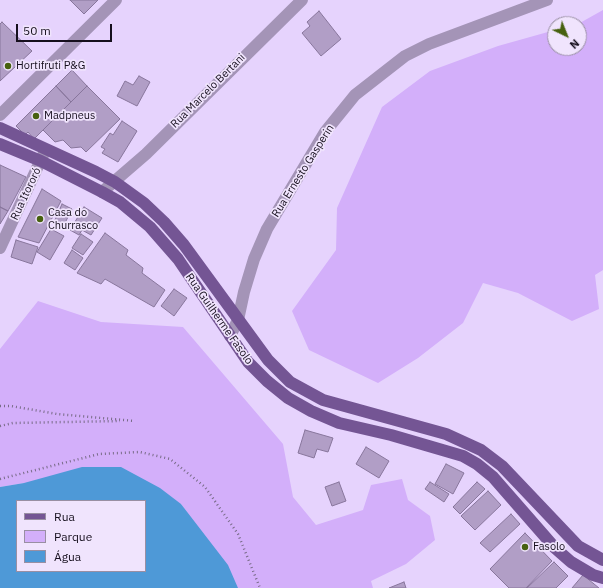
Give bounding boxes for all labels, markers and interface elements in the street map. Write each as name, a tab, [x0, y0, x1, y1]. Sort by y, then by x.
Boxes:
scale bar	[18, 16, 114, 42]
north arrow	[547, 16, 587, 56]
text: 50 m	[23, 23, 51, 38]
text: N	[567, 36, 582, 52]
street label: Rua Marcelo Bertani	[168, 51, 248, 131]
place label: Hortifruti P&G	[16, 59, 85, 73]
marker: Hortifruti P&G	[3, 61, 13, 71]
place label: Madpneus	[44, 109, 95, 123]
marker: Madpneus	[31, 111, 41, 121]
street label: Rua Ernesto Gasperin	[269, 122, 337, 220]
street label: Rua Itororó	[8, 166, 44, 222]
place label: Casa do Churrasco	[48, 206, 98, 232]
marker: Casa do Churrasco	[35, 214, 45, 224]
street label: Rua Guilherme Fasolo	[183, 271, 255, 367]
legend	[16, 500, 146, 572]
text: Rua	[54, 509, 75, 524]
text: Parque	[54, 529, 92, 544]
place label: Fasolo	[533, 540, 565, 554]
marker: Fasolo	[520, 542, 530, 552]
text: Água	[54, 549, 81, 564]

